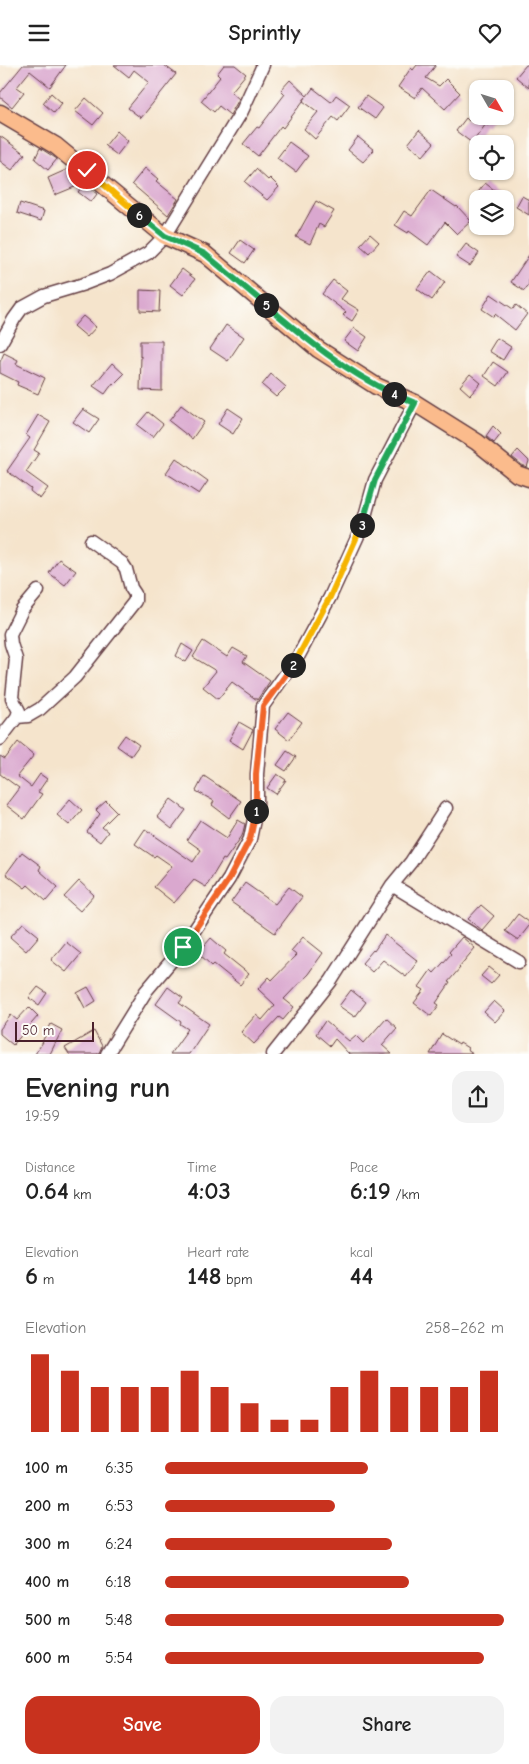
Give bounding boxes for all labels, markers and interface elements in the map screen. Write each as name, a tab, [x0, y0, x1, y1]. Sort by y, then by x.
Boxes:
icon: menu	[25, 19, 53, 47]
icon: heart	[476, 19, 504, 47]
text: Sprintly	[228, 20, 301, 46]
north arrow	[469, 80, 514, 125]
map controls	[469, 80, 514, 235]
button: locate	[469, 135, 514, 180]
pin	[66, 149, 108, 191]
icon: check	[73, 156, 101, 184]
button: layers	[469, 190, 514, 235]
pin: 6	[126, 203, 152, 227]
text: 6	[136, 207, 143, 224]
pin: 5	[254, 293, 278, 317]
text: 5	[263, 297, 270, 314]
pin: 4	[382, 381, 406, 407]
text: 4	[391, 386, 398, 403]
pin: 3	[350, 513, 374, 537]
text: 3	[359, 517, 366, 534]
pin: 2	[280, 653, 306, 677]
text: 2	[290, 657, 297, 674]
pin: 1	[244, 799, 268, 823]
text: 1	[254, 803, 259, 820]
pin	[162, 926, 204, 968]
icon: arrive	[169, 933, 197, 961]
scale bar	[15, 1019, 94, 1042]
text: 50 m	[22, 1022, 54, 1039]
button: share	[452, 1071, 504, 1123]
text: Evening run	[25, 1072, 170, 1104]
text: 19:59	[25, 1107, 60, 1125]
text: Distance	[25, 1159, 75, 1176]
text: Time	[187, 1159, 216, 1176]
text: Pace	[350, 1159, 378, 1176]
text: 0.64	[25, 1176, 69, 1205]
text: 4:03	[187, 1176, 231, 1205]
text: 6:19	[350, 1176, 391, 1205]
text: km	[69, 1186, 92, 1203]
text: /km	[391, 1186, 420, 1203]
text: Elevation	[25, 1244, 79, 1261]
text: Heart rate	[187, 1244, 249, 1261]
text: kcal	[350, 1244, 373, 1261]
text: 6	[25, 1261, 38, 1290]
text: 148	[187, 1261, 221, 1290]
text: 44	[350, 1261, 373, 1290]
text: m	[38, 1271, 54, 1288]
text: bpm	[221, 1271, 253, 1288]
text: Elevation	[25, 1319, 86, 1337]
text: 258–262 m	[425, 1319, 504, 1337]
text: 100 m	[25, 1459, 68, 1477]
text: 6:35	[105, 1459, 133, 1477]
text: 200 m	[25, 1497, 70, 1515]
text: 6:53	[105, 1497, 133, 1515]
text: 300 m	[25, 1535, 70, 1553]
text: 6:24	[105, 1535, 133, 1553]
text: 400 m	[25, 1573, 69, 1591]
text: 6:18	[105, 1573, 131, 1591]
text: 500 m	[25, 1611, 70, 1629]
text: 5:48	[105, 1611, 133, 1629]
text: 600 m	[25, 1649, 70, 1667]
text: 5:54	[105, 1649, 133, 1667]
button: Save	[25, 1696, 260, 1754]
button: Share	[270, 1696, 504, 1754]

